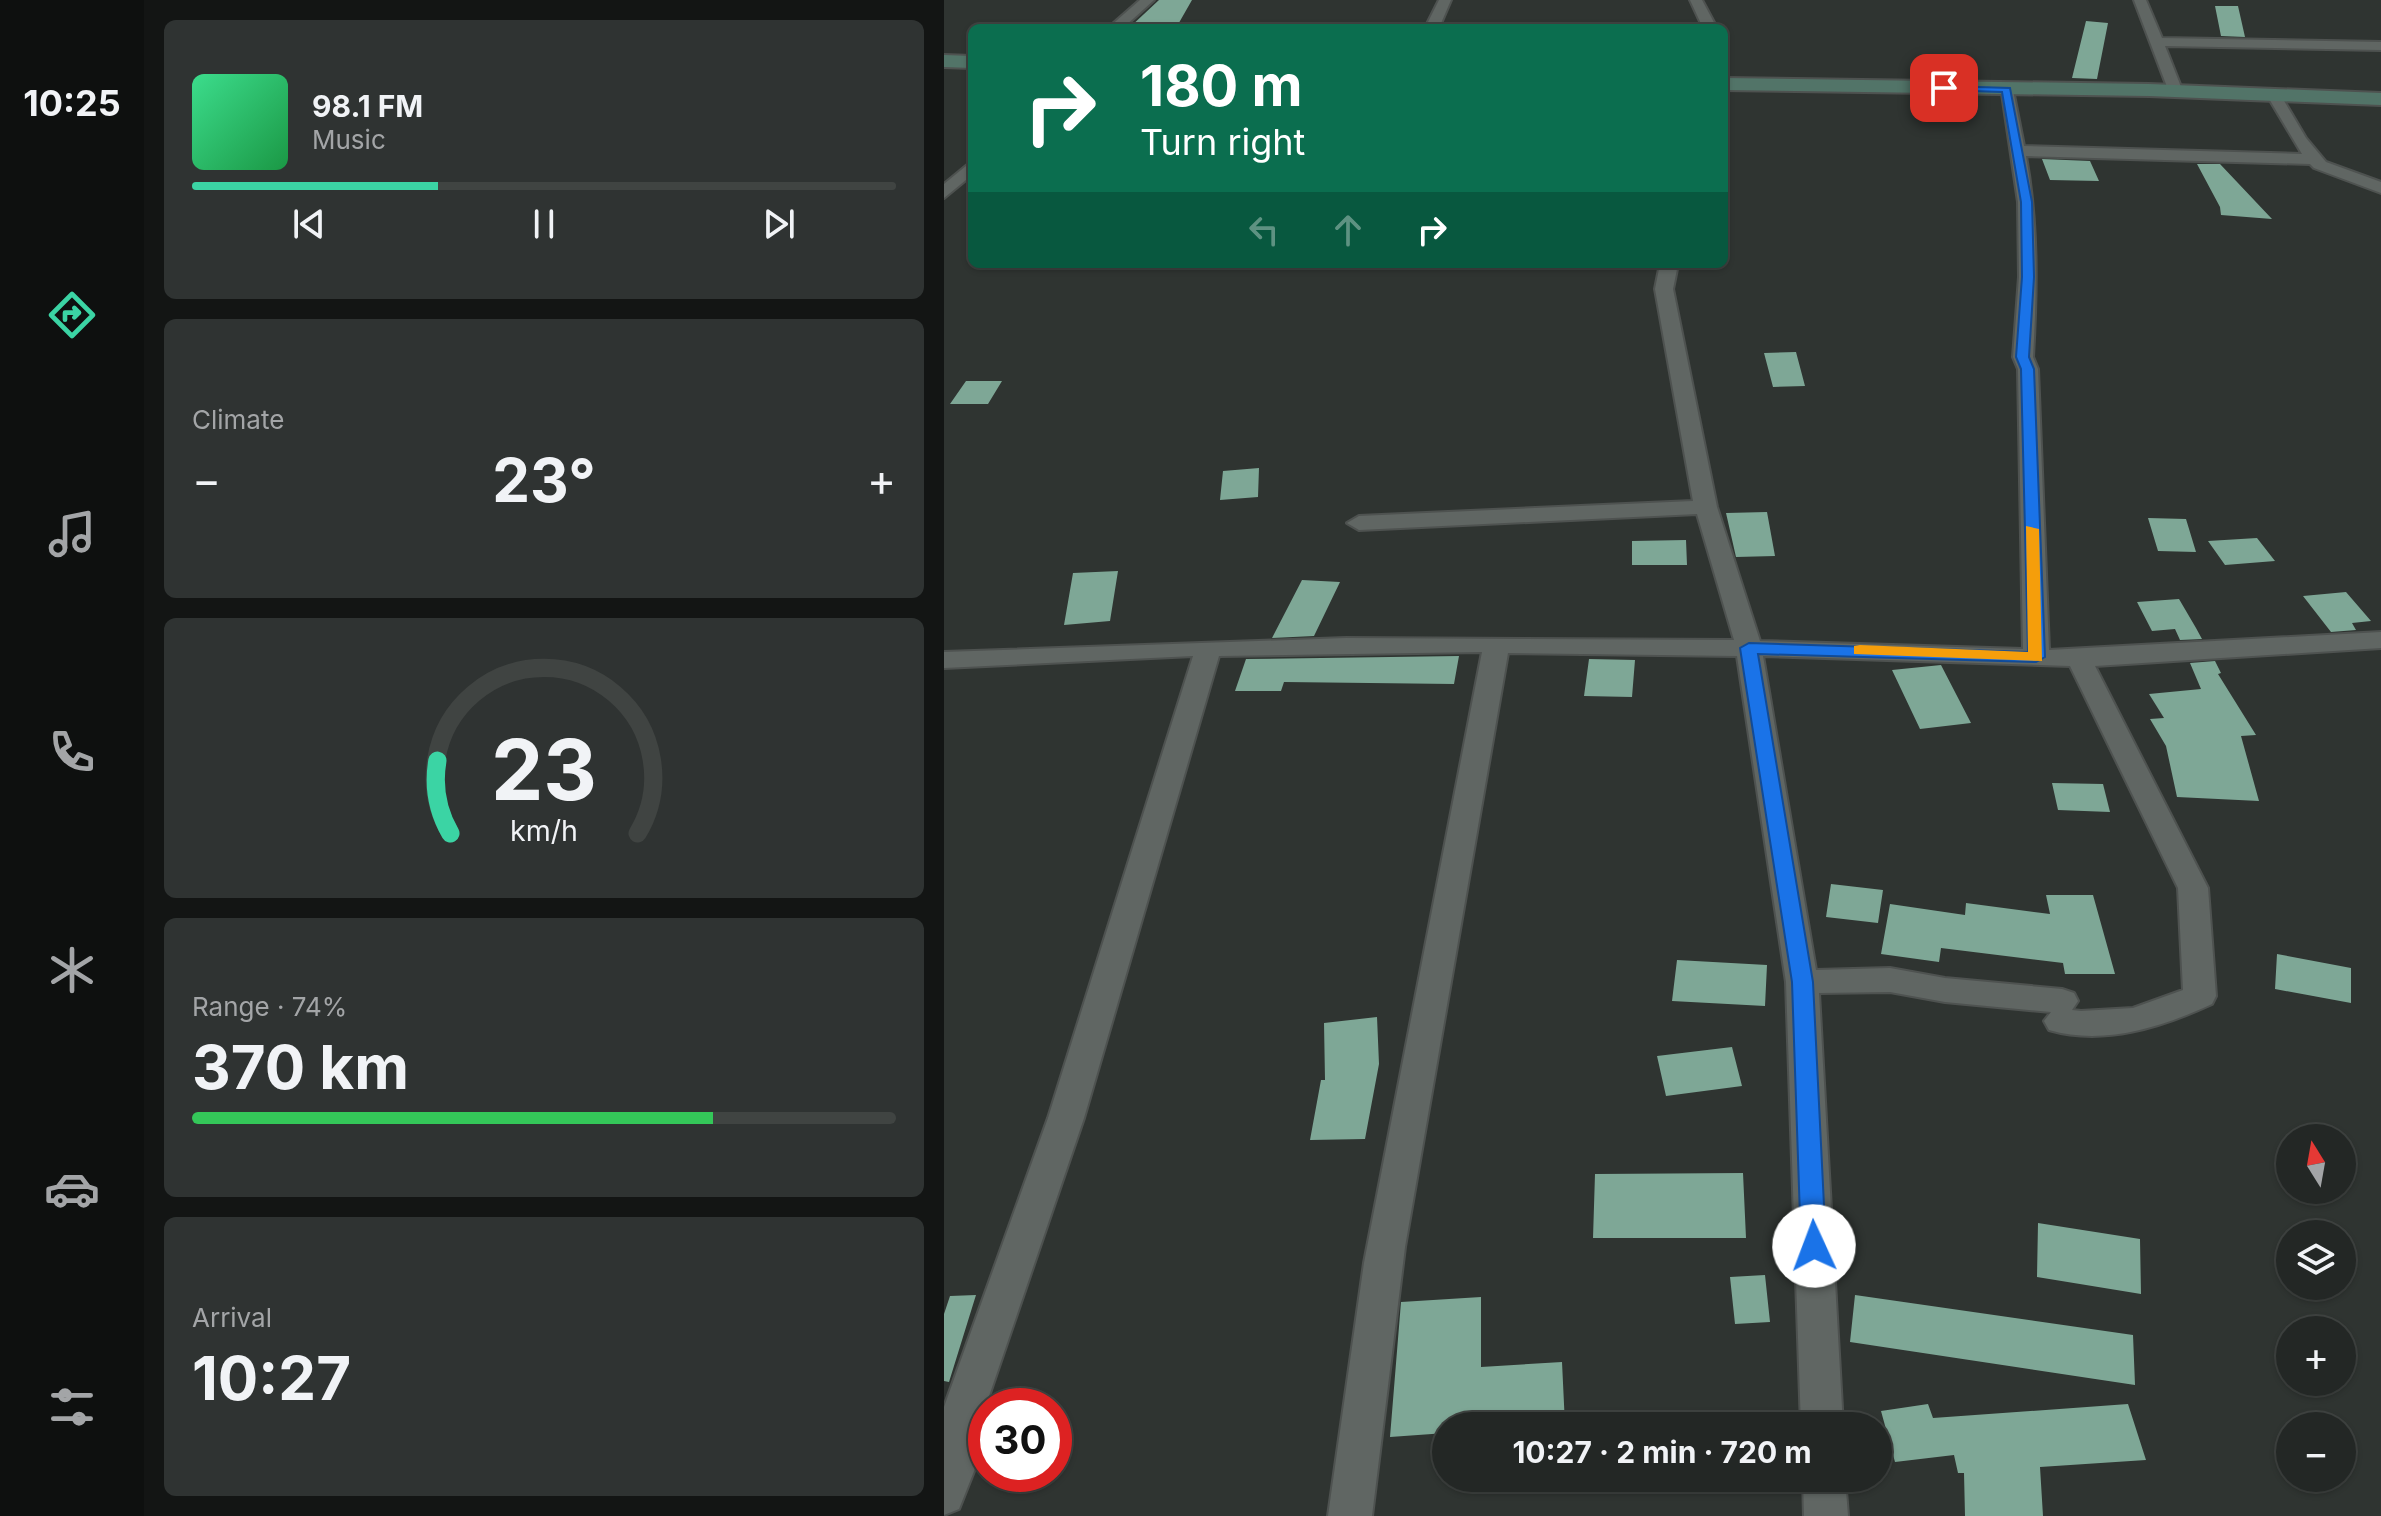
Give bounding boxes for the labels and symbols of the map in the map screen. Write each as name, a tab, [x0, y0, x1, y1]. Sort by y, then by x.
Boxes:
pin	[1910, 54, 1978, 122]
north arrow	[2276, 1124, 2356, 1204]
position arrow	[1772, 1204, 1856, 1288]
speed limit sign: 30	[968, 1388, 1072, 1492]

